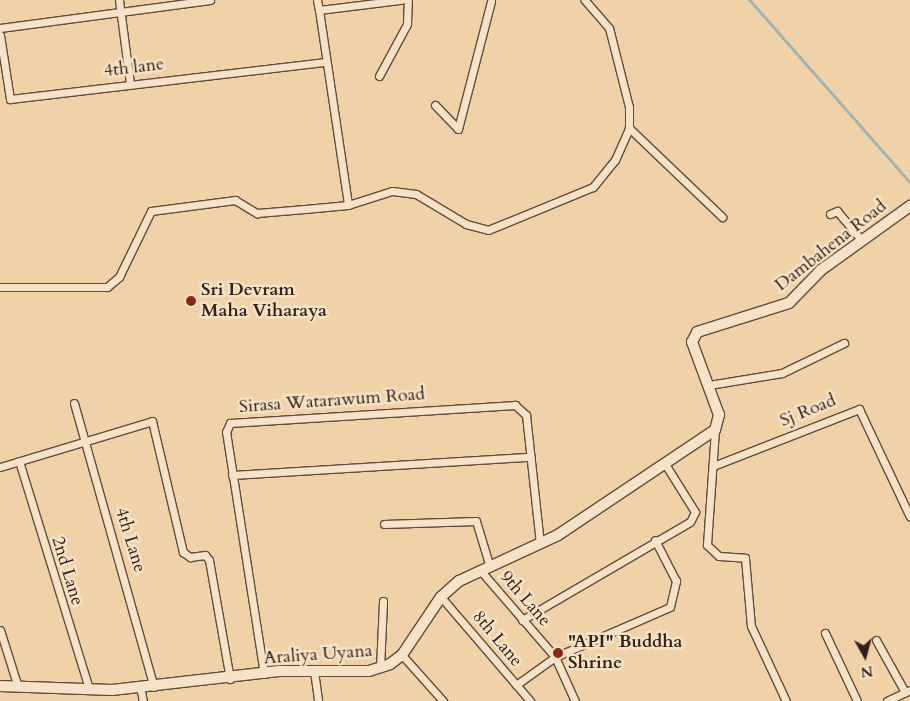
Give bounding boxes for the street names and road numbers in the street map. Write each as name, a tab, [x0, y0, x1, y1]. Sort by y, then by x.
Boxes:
street label: 4th lane	[103, 54, 165, 82]
street label: Dambahena Road	[771, 196, 891, 296]
street label: Sirasa Watarawum Road	[238, 384, 426, 418]
street label: Sj Road	[777, 390, 839, 432]
street label: 4th Lane	[110, 505, 150, 575]
street label: 2nd Lane	[46, 534, 88, 608]
street label: 9th Lane	[495, 567, 555, 631]
street label: 8th Lane	[467, 607, 527, 671]
street label: Araliya Uyana	[263, 640, 373, 670]

